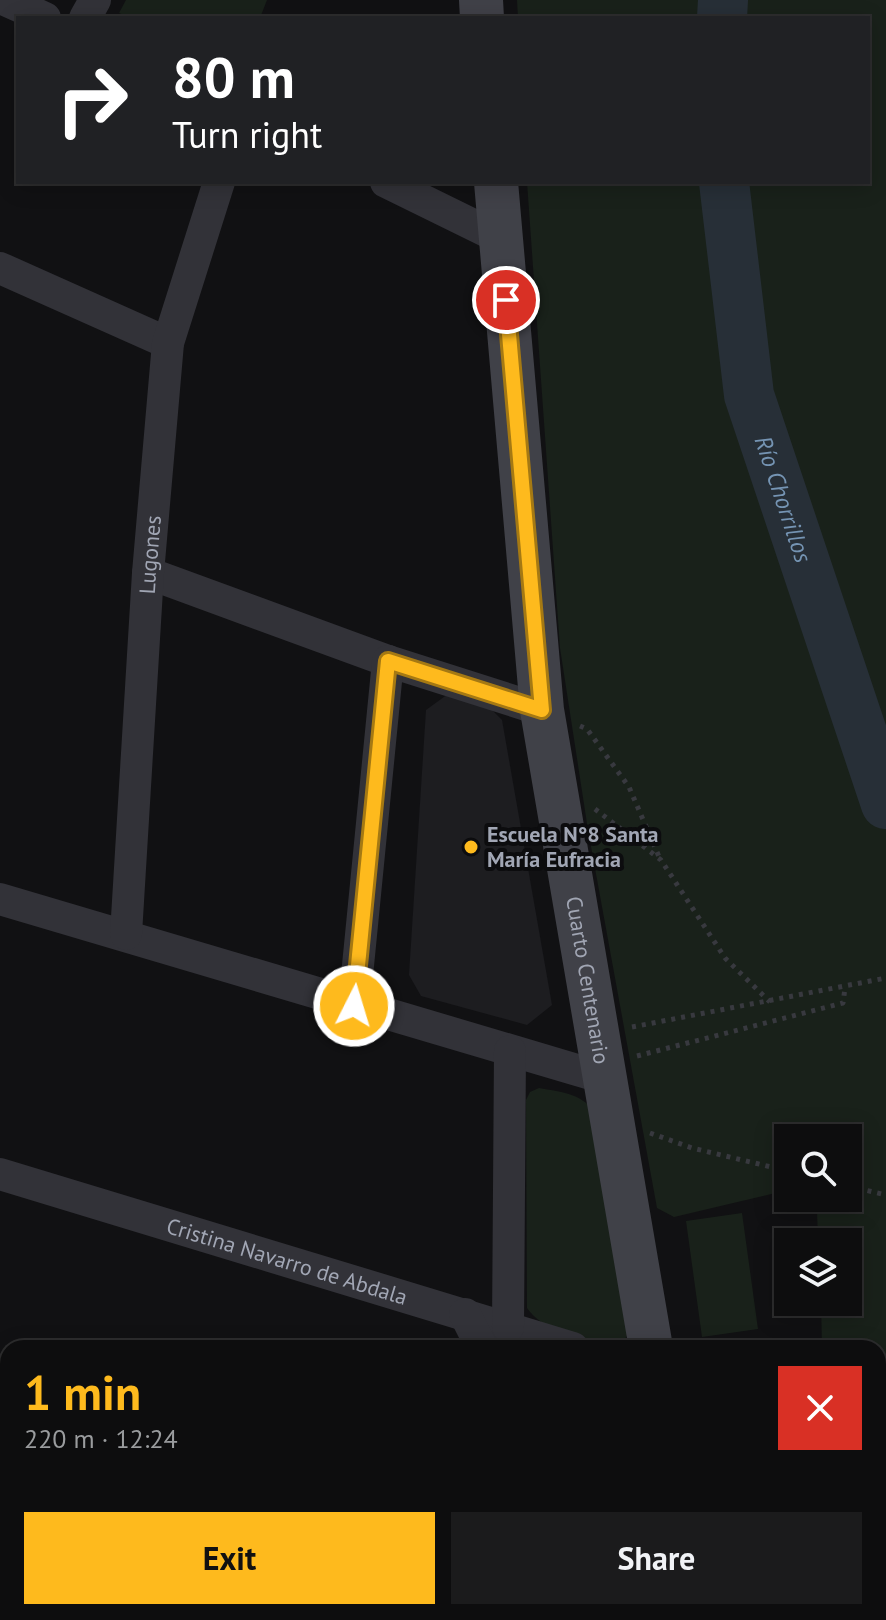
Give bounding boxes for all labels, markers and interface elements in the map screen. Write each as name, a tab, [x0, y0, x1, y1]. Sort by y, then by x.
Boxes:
text: 80 m	[172, 41, 295, 113]
icon: right	[40, 48, 144, 152]
text: Turn right	[172, 111, 322, 158]
pin	[472, 266, 540, 334]
icon: arrive	[484, 278, 528, 322]
water label: Río Chorrillos	[748, 431, 820, 567]
street label: Lugones	[133, 514, 167, 595]
place label: Escuela N°8 Santa María Eufracia	[487, 820, 659, 873]
marker: Escuela N°8 Santa María Eufracia	[462, 838, 480, 856]
street label: Cuarto Centenario	[560, 894, 616, 1066]
position arrow	[312, 964, 396, 1048]
map controls	[774, 1124, 862, 1316]
button: search	[774, 1124, 862, 1212]
street label: Cristina Navarro de Abdala	[163, 1211, 411, 1311]
button: layers	[774, 1228, 862, 1316]
text: 1 min	[24, 1361, 141, 1423]
button: close	[778, 1366, 862, 1450]
text: 220 m · 12:24	[24, 1422, 178, 1455]
button: Exit	[24, 1512, 435, 1604]
button: Share	[451, 1512, 862, 1604]

